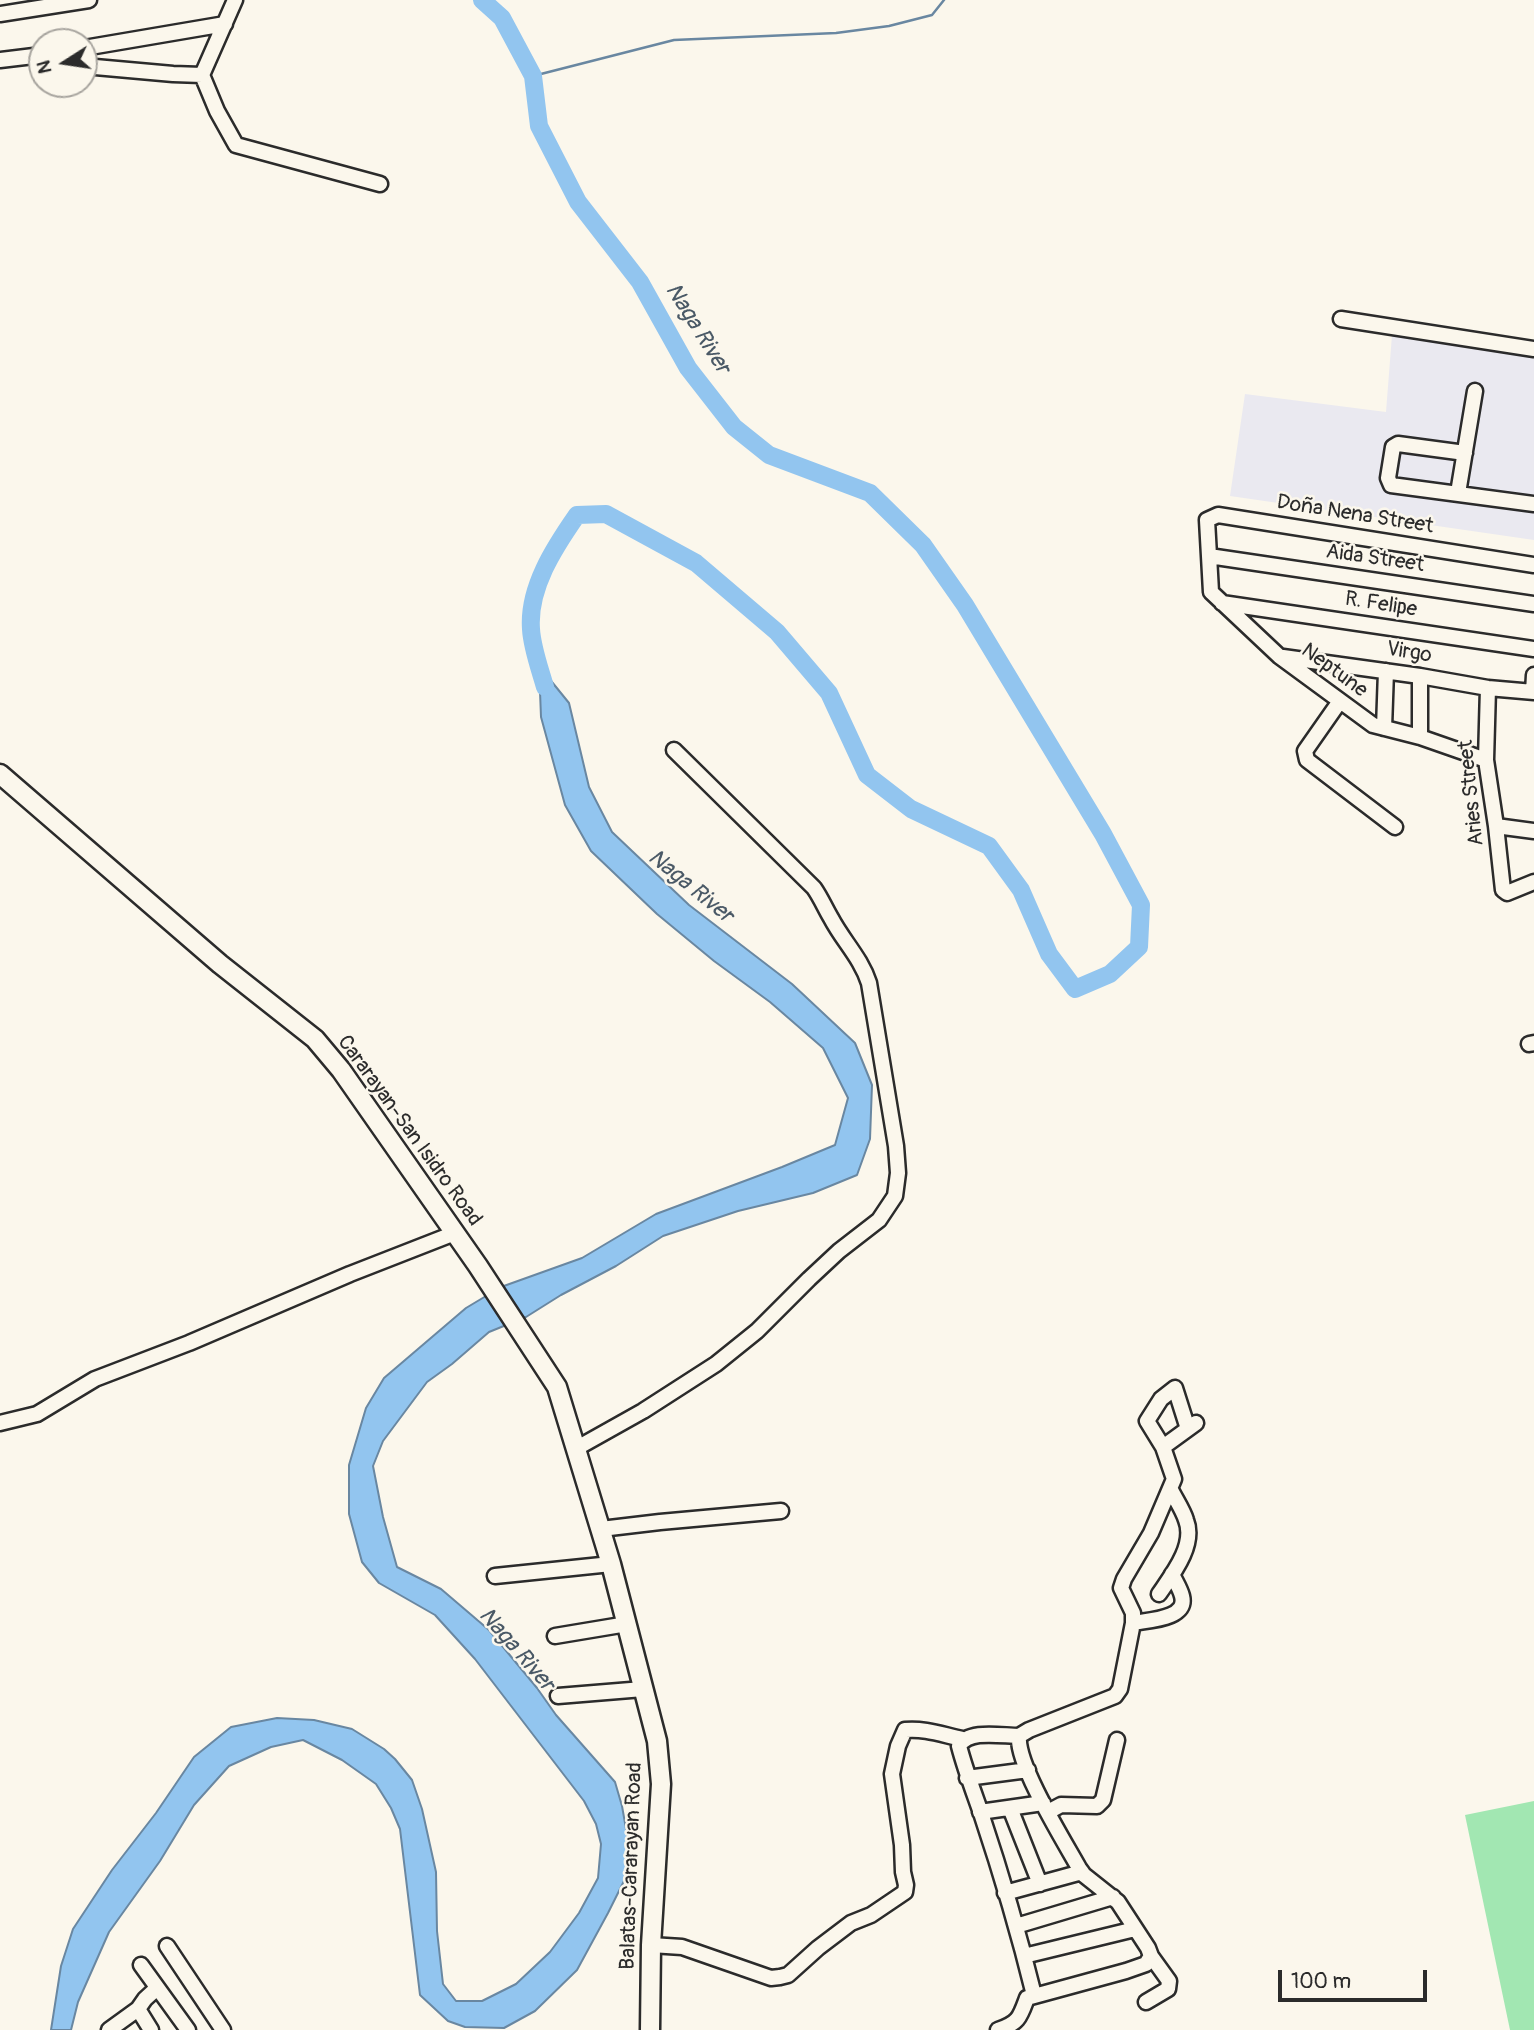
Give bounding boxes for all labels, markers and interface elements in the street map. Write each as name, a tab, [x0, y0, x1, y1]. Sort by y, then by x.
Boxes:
north arrow	[28, 28, 98, 98]
text: N	[31, 58, 57, 76]
water label: Naga River	[658, 279, 736, 379]
street label: Doña Nena Street	[1275, 490, 1435, 540]
street label: Aida Street	[1324, 540, 1426, 578]
street label: R. Felipe	[1343, 587, 1419, 623]
street label: Virgo	[1384, 637, 1434, 669]
street label: Neptune	[1296, 639, 1372, 703]
street label: Aries Street	[1454, 739, 1490, 847]
water label: Naga River	[642, 844, 738, 930]
street label: Cararayan-San Isidro Road	[331, 1031, 487, 1231]
water label: Naga River	[472, 1603, 560, 1697]
street label: Balatas-Cararayan Road	[616, 1762, 648, 1970]
scale bar	[1282, 1956, 1431, 2000]
text: 100 m	[1291, 1968, 1351, 1995]

